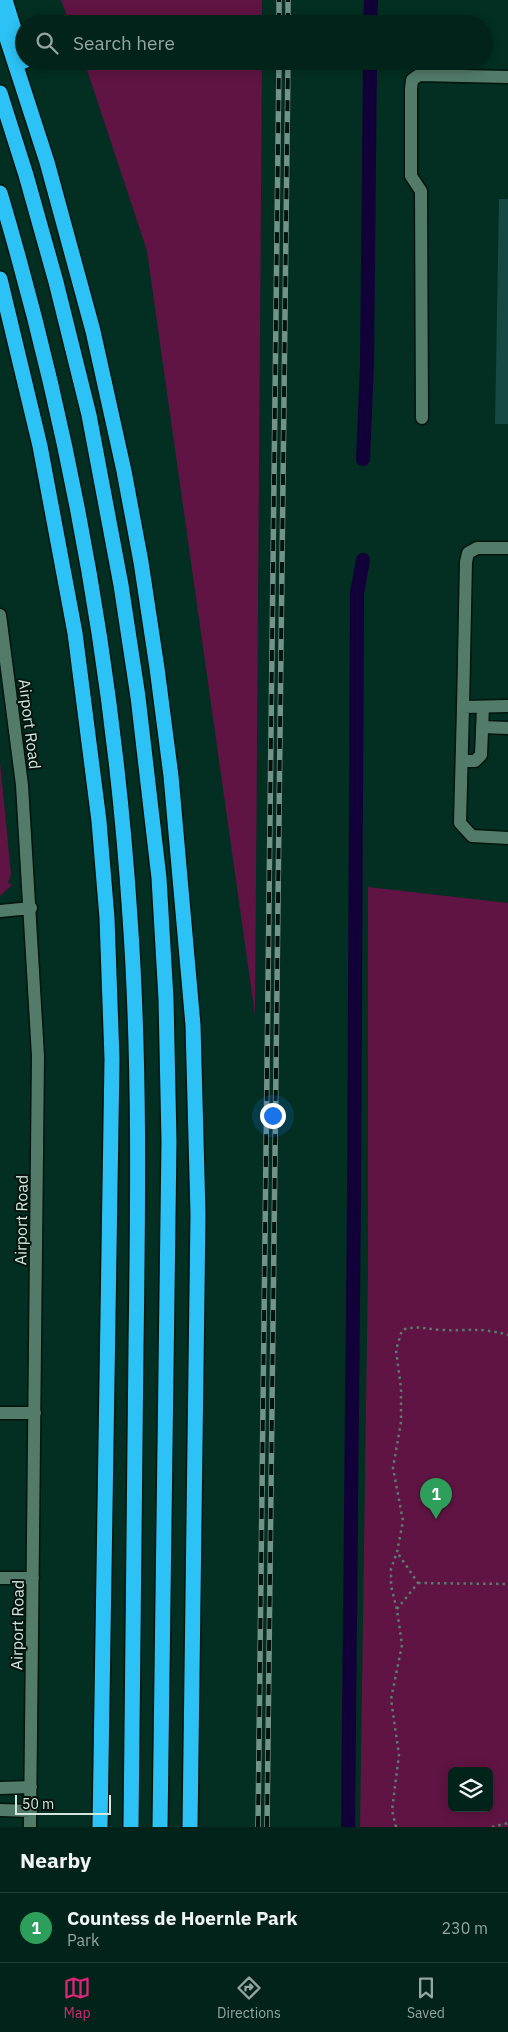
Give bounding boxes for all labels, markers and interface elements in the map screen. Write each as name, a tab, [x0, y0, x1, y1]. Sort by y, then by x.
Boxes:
search box	[15, 15, 493, 70]
icon: search	[33, 29, 61, 57]
text: Search here	[73, 31, 175, 55]
street label: Airport Road	[15, 678, 45, 770]
your location	[260, 1103, 286, 1129]
street label: Airport Road	[10, 1175, 32, 1265]
pin: 1	[420, 1478, 452, 1519]
street label: Airport Road	[6, 1580, 28, 1670]
map controls	[448, 1767, 493, 1812]
button: layers	[448, 1767, 493, 1812]
scale bar	[15, 1792, 111, 1815]
text: 50 m	[22, 1795, 54, 1813]
text: Nearby	[20, 1846, 91, 1874]
text: Countess de Hoernle Park	[67, 1906, 298, 1930]
text: 1	[31, 1918, 41, 1938]
text: 230 m	[441, 1918, 488, 1938]
text: Park	[67, 1930, 99, 1950]
tab: Map	[63, 1974, 91, 2022]
tab: Directions	[217, 1974, 281, 2022]
tab: Saved	[407, 1974, 445, 2022]

